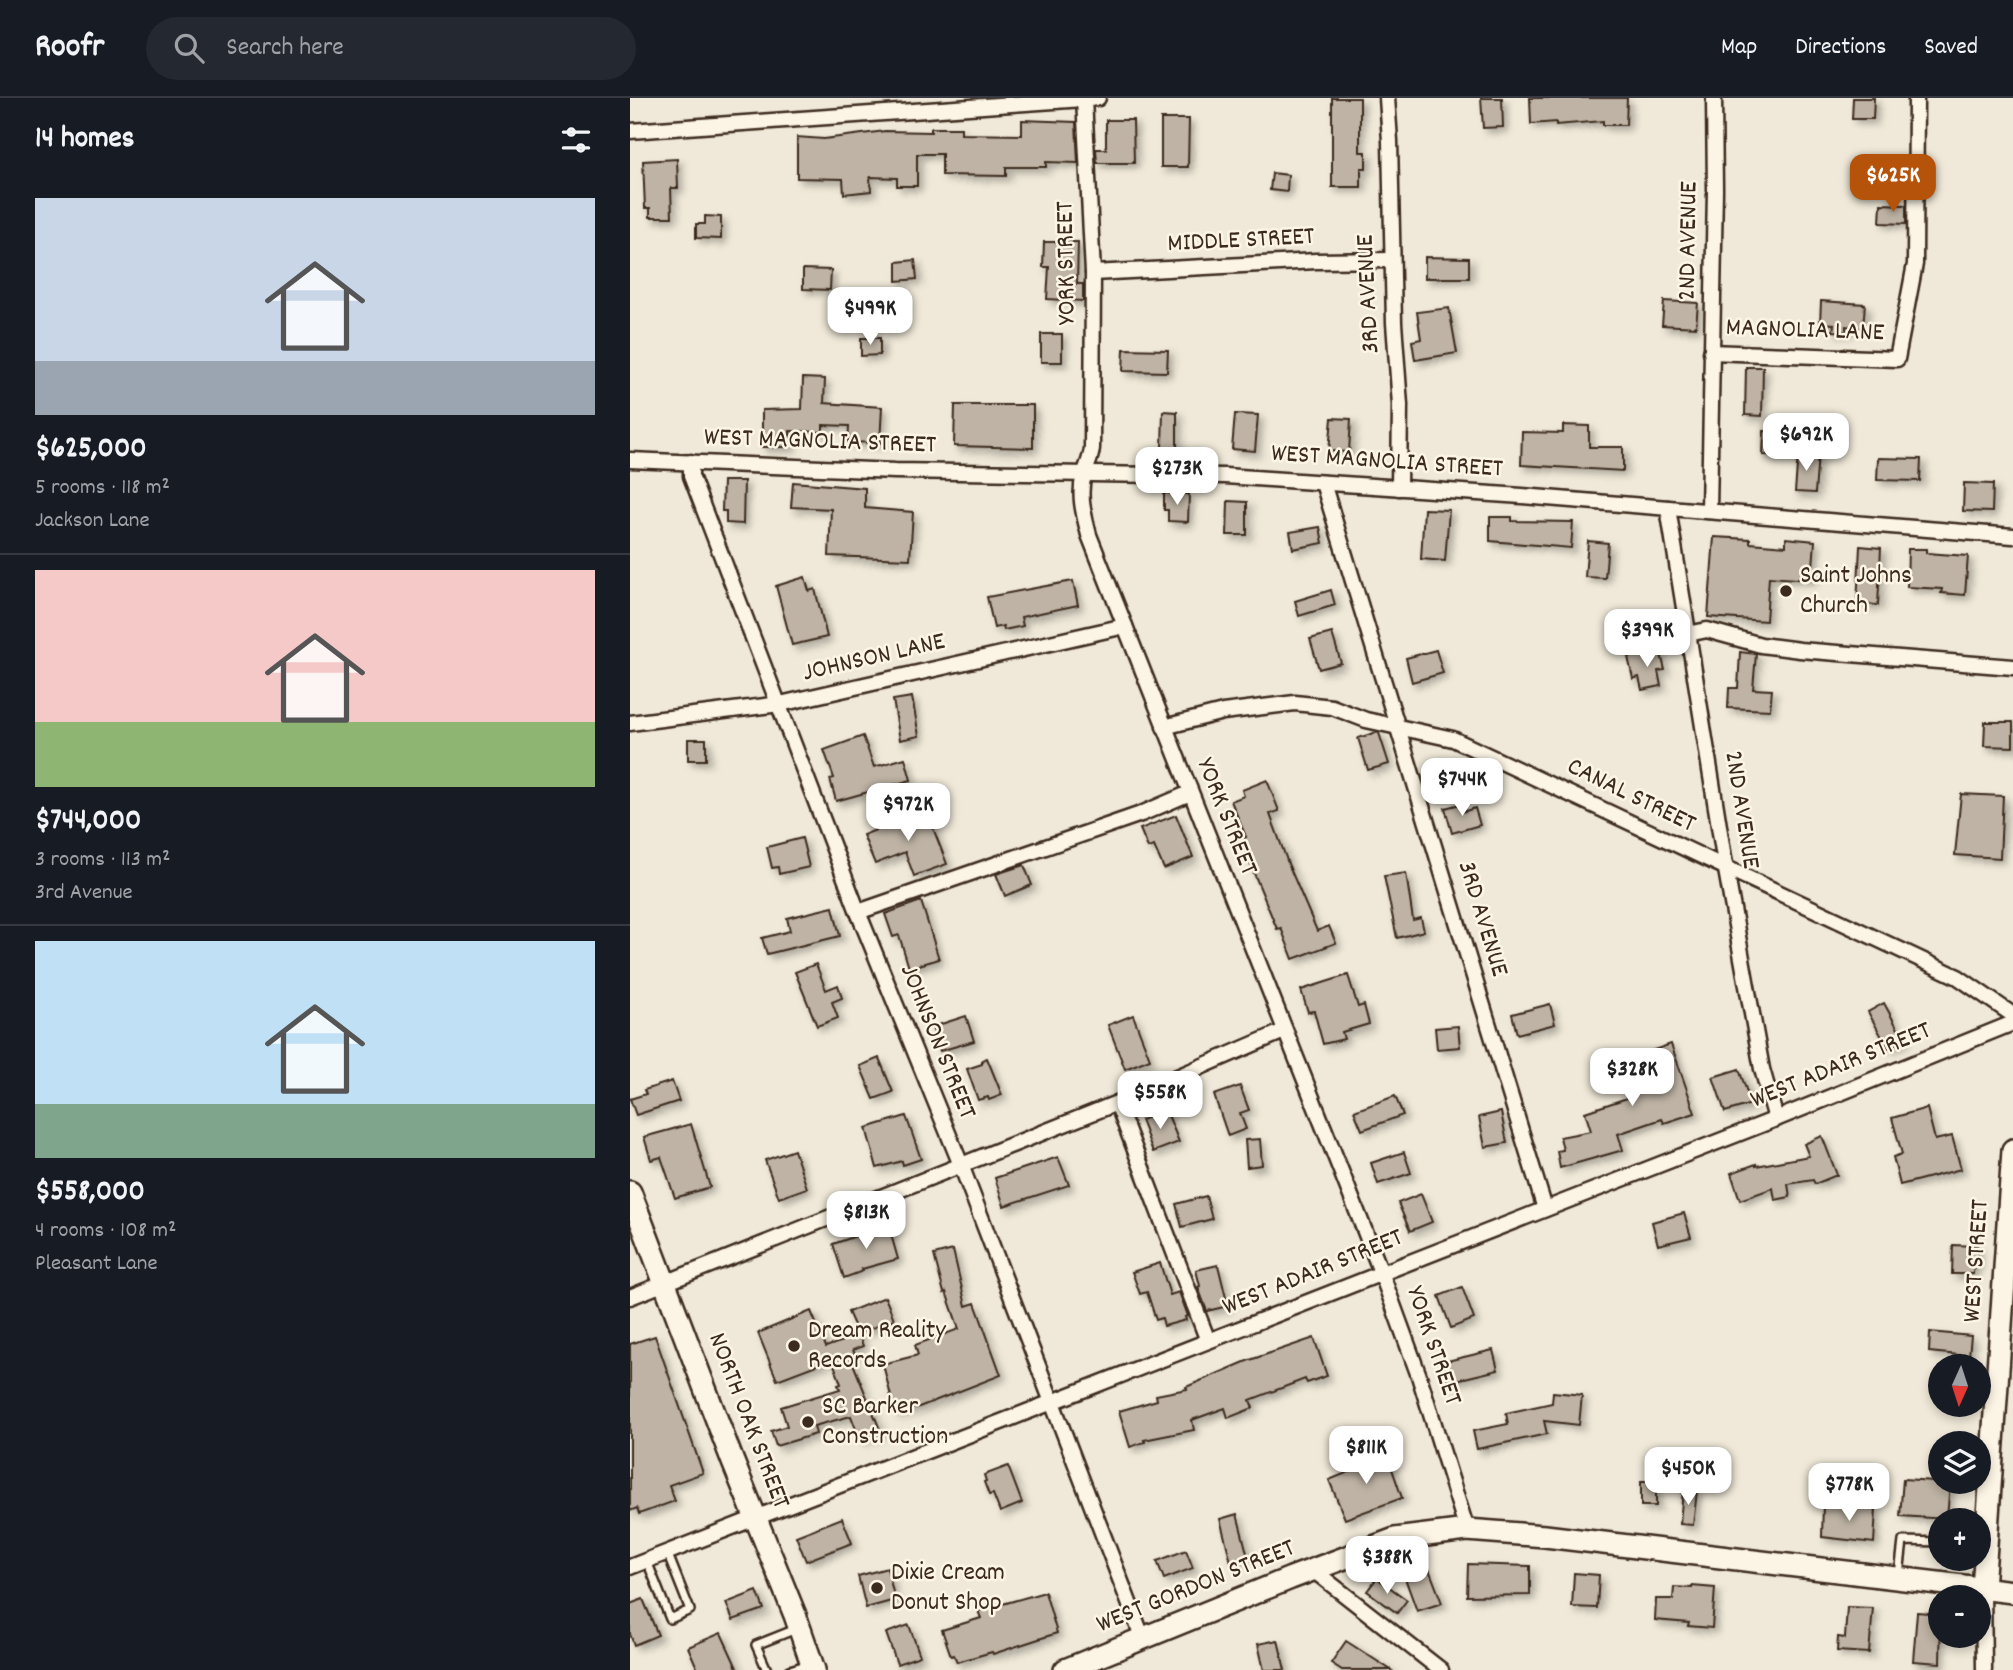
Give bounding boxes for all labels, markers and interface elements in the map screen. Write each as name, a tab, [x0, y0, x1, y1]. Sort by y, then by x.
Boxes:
search box	[146, 17, 636, 80]
text: Roofr	[35, 25, 104, 72]
icon: search	[170, 29, 208, 67]
text: Search here	[226, 30, 344, 67]
text: Map	[1721, 31, 1757, 65]
text: Directions	[1795, 31, 1886, 65]
text: Saved	[1924, 31, 1978, 65]
text: 14 homes	[35, 119, 134, 162]
icon: filters	[557, 121, 595, 159]
pin: $625K	[1844, 155, 1942, 214]
text: $625K	[1866, 160, 1920, 193]
street label: 2ND AVENUE	[1669, 181, 1709, 301]
street label: YORK STREET	[1047, 200, 1087, 325]
street label: MIDDLE STREET	[1167, 219, 1316, 263]
street label: 3RD AVENUE	[1347, 233, 1391, 355]
icon: home	[252, 243, 378, 369]
pin: $499K	[821, 288, 919, 347]
text: $499K	[844, 293, 896, 326]
street label: MAGNOLIA LANE	[1725, 310, 1885, 352]
pin: $692K	[1757, 414, 1855, 473]
street label: WEST MAGNOLIA STREET	[703, 419, 937, 465]
text: $692K	[1779, 419, 1833, 452]
text: $625,000	[35, 429, 147, 472]
street label: WEST MAGNOLIA STREET	[1270, 435, 1505, 489]
pin: $273K	[1128, 448, 1226, 507]
text: $273K	[1151, 453, 1203, 486]
text: 5 rooms · 118 m²	[35, 472, 170, 505]
text: Jackson Lane	[35, 505, 150, 538]
place label: Saint Johns Church	[1800, 558, 1912, 625]
marker: Saint Johns Church	[1778, 583, 1794, 599]
pin: $399K	[1598, 610, 1696, 669]
icon: home	[252, 615, 378, 741]
text: $399K	[1620, 615, 1674, 648]
street label: JOHNSON LANE	[799, 624, 949, 692]
street label: 2ND AVENUE	[1713, 748, 1769, 872]
street label: CANAL STREET	[1560, 749, 1702, 843]
street label: YORK STREET	[1186, 753, 1267, 882]
pin: $744K	[1413, 758, 1511, 818]
text: $744K	[1437, 764, 1487, 797]
pin: $972K	[859, 784, 957, 843]
text: $972K	[882, 789, 934, 822]
text: $744,000	[35, 801, 141, 844]
text: 3 rooms · 113 m²	[35, 844, 171, 877]
street label: 3RD AVENUE	[1447, 857, 1517, 982]
text: 3rd Avenue	[35, 877, 133, 910]
street label: JOHNSON STREET	[889, 959, 985, 1126]
icon: home	[252, 986, 378, 1112]
street label: WEST ADAIR STREET	[1745, 1013, 1937, 1119]
pin: $328K	[1583, 1048, 1681, 1108]
text: $328K	[1606, 1054, 1658, 1087]
pin: $558K	[1111, 1072, 1209, 1131]
text: $558K	[1134, 1077, 1186, 1110]
text: $558,000	[35, 1172, 145, 1215]
pin: $813K	[817, 1192, 915, 1251]
text: $813K	[843, 1197, 889, 1230]
street label: WEST STREET	[1954, 1198, 2000, 1324]
text: 4 rooms · 108 m²	[35, 1215, 176, 1248]
street label: WEST ADAIR STREET	[1217, 1220, 1409, 1326]
text: Pleasant Lane	[35, 1248, 158, 1281]
street label: YORK STREET	[1395, 1282, 1471, 1411]
place label: Dream Reality Records	[808, 1313, 946, 1380]
street label: NORTH OAK STREET	[697, 1328, 799, 1515]
marker: Dream Reality Records	[786, 1338, 802, 1354]
north arrow	[1928, 1354, 1992, 1418]
map controls	[1928, 1354, 1991, 1648]
place label: SC Barker Construction	[822, 1389, 948, 1456]
marker: SC Barker Construction	[800, 1414, 816, 1430]
pin: $811K	[1317, 1426, 1415, 1486]
button: layers	[1928, 1431, 1991, 1494]
text: $811K	[1345, 1432, 1387, 1465]
pin: $450K	[1639, 1448, 1737, 1507]
text: $450K	[1660, 1453, 1716, 1486]
pin: $778K	[1800, 1464, 1898, 1523]
text: $778K	[1824, 1469, 1874, 1502]
button: +	[1928, 1508, 1991, 1571]
street label: WEST GORDON STREET	[1091, 1530, 1301, 1644]
pin: $388K	[1338, 1536, 1436, 1596]
text: $388K	[1362, 1542, 1412, 1575]
place label: Dixie Cream Donut Shop	[891, 1555, 1005, 1622]
marker: Dixie Cream Donut Shop	[869, 1580, 885, 1596]
button: −	[1928, 1585, 1991, 1648]

